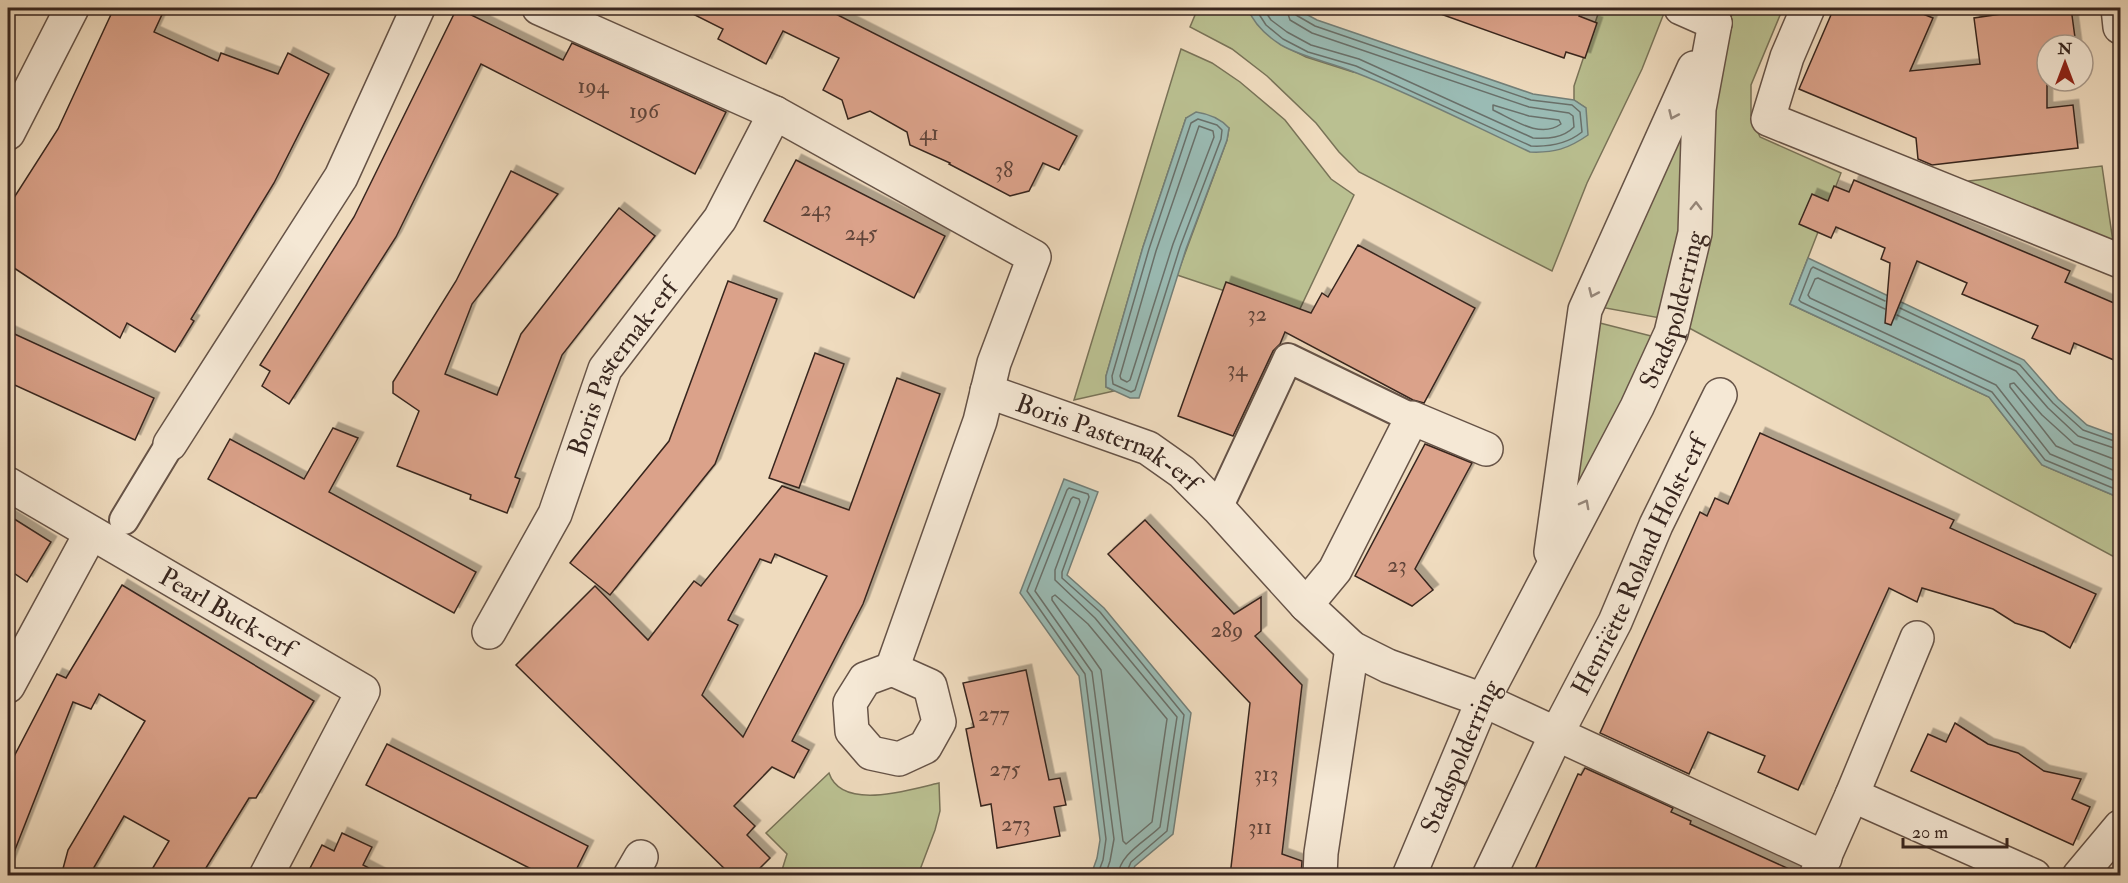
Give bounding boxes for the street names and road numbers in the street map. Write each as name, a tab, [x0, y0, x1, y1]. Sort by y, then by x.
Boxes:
street label: Stadspolderring	[1633, 227, 1712, 394]
street label: Boris Pasternak-erf	[561, 270, 687, 460]
street label: Boris Pasternak-erf	[1011, 387, 1209, 501]
street label: Henriëtte Roland Holst-erf	[1565, 428, 1716, 701]
street label: Pearl Buck-erf	[153, 561, 303, 667]
street label: Stadspolderring	[1414, 673, 1508, 838]

